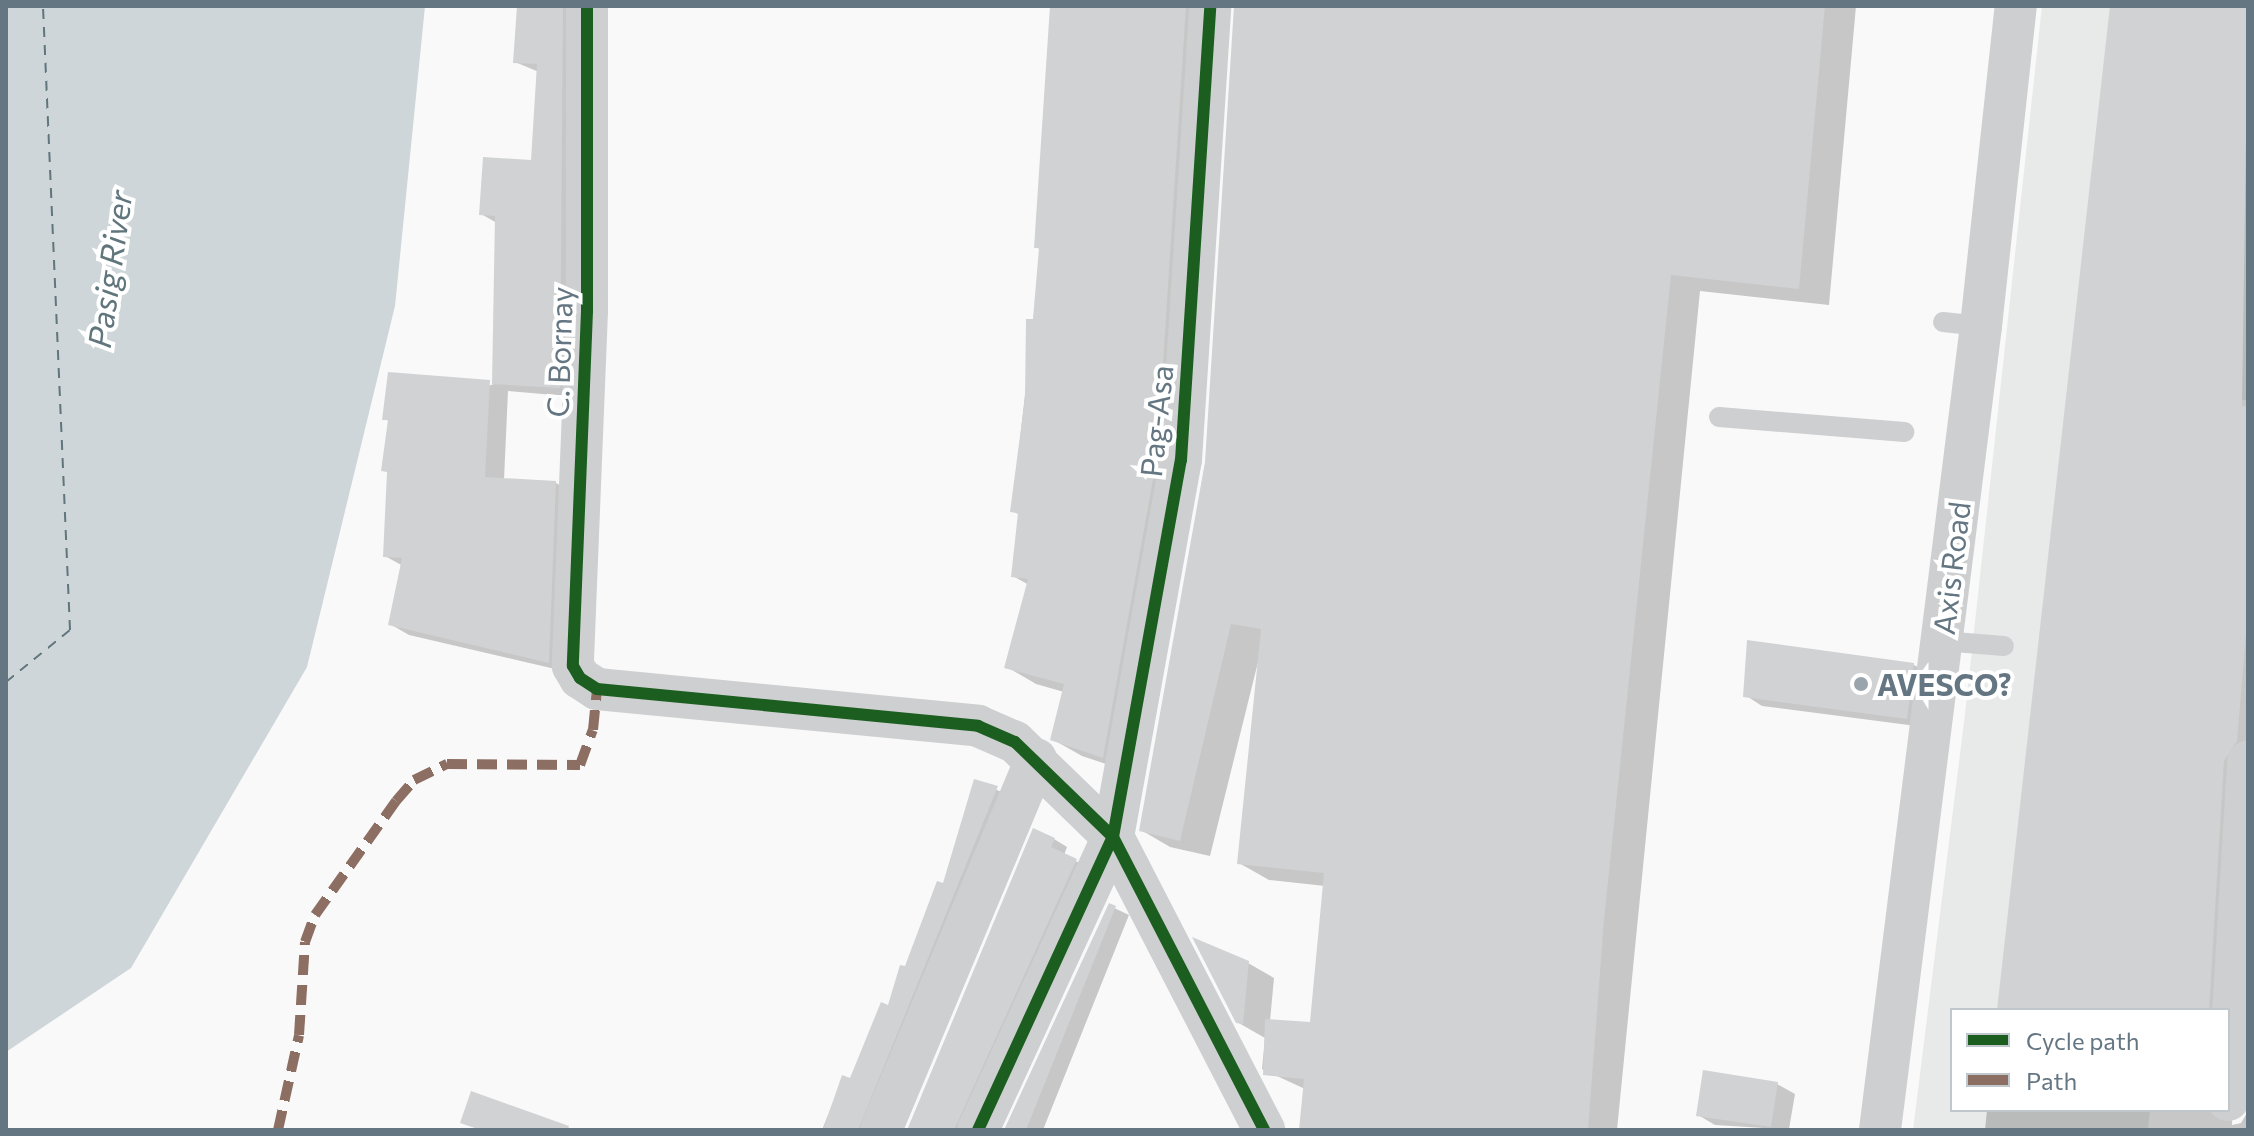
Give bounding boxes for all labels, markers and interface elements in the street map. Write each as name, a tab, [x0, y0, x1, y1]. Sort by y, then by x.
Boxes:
water label: Pasig River	[79, 188, 139, 350]
street label: C. Bornay	[539, 286, 579, 418]
street label: Pag-Asa	[1132, 363, 1180, 479]
street label: Axis Road	[1925, 499, 1977, 637]
place label: AVESCO?	[1877, 666, 2012, 702]
marker: AVESCO?	[1852, 675, 1870, 693]
legend	[1950, 1008, 2230, 1112]
text: Cycle path	[2026, 1026, 2140, 1055]
text: Path	[2026, 1066, 2077, 1095]

